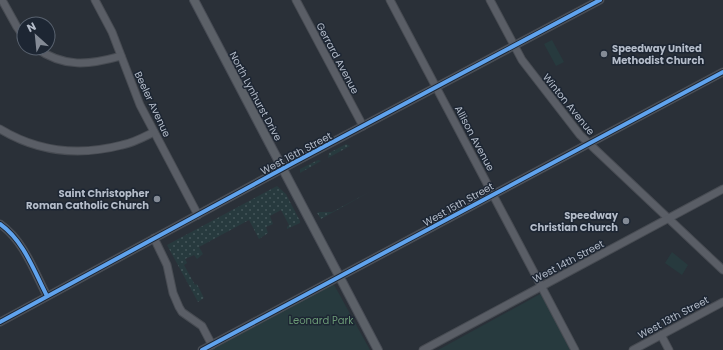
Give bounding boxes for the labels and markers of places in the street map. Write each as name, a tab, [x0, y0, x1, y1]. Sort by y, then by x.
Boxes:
place label: Speedway United Methodist Church	[612, 41, 704, 68]
marker: Speedway United Methodist Church	[599, 49, 609, 59]
place label: Saint Christopher Roman Catholic Church	[26, 186, 150, 213]
marker: Saint Christopher Roman Catholic Church	[152, 194, 162, 204]
place label: Speedway Christian Church	[530, 208, 619, 235]
marker: Speedway Christian Church	[621, 216, 631, 226]

